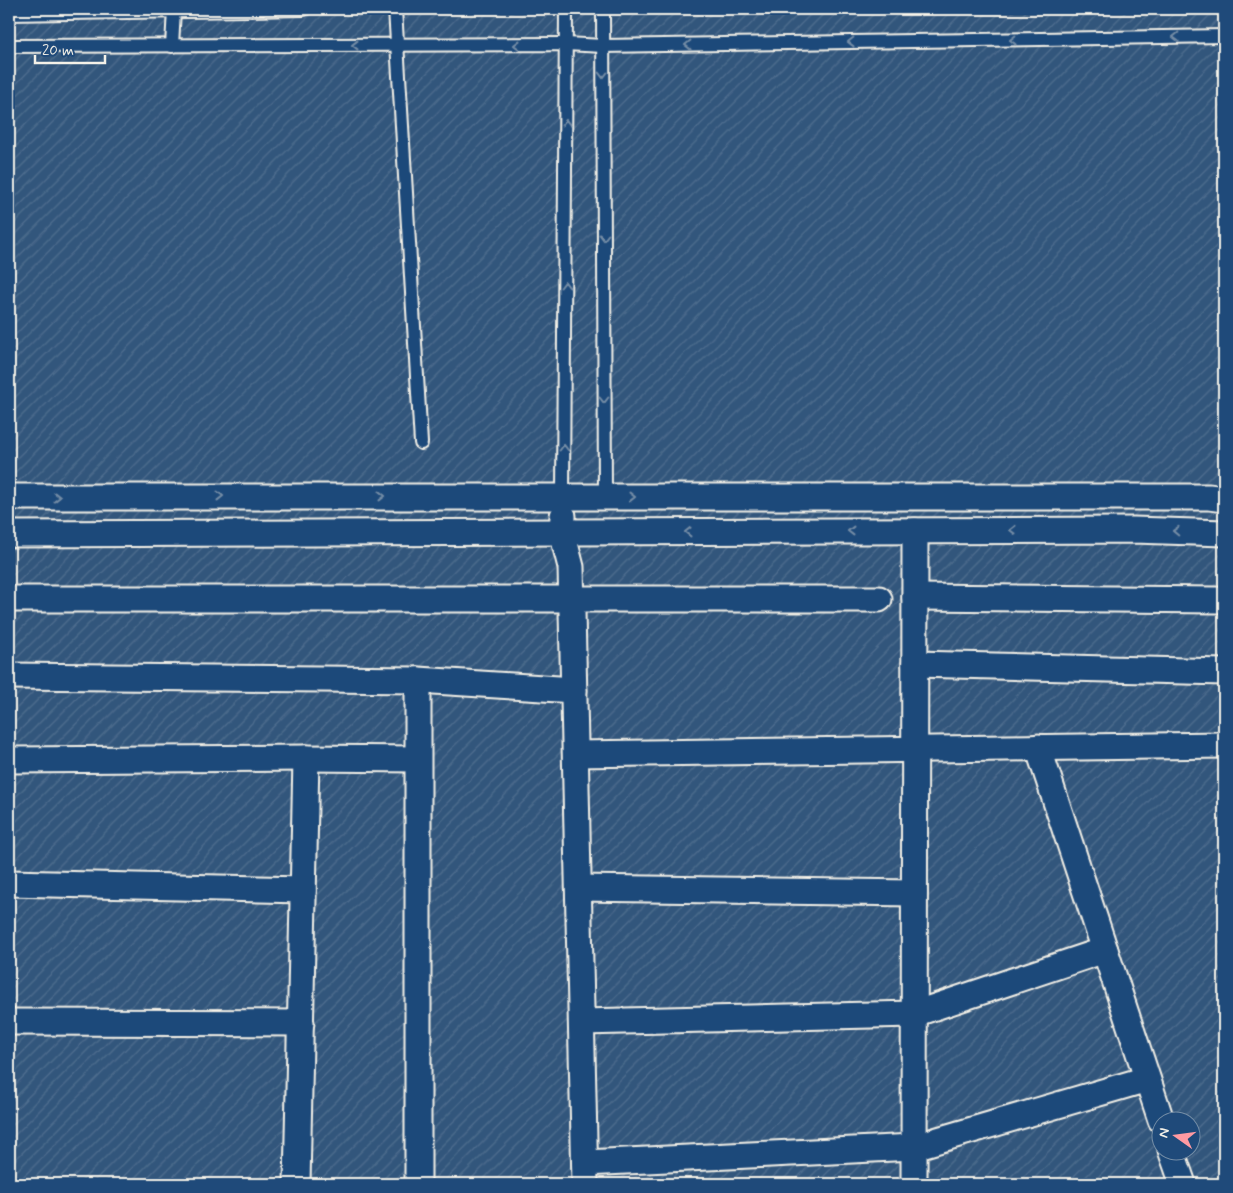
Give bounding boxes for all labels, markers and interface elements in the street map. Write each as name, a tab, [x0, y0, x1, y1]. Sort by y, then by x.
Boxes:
scale bar	[35, 32, 105, 64]
one-way arrow	[1171, 32, 1179, 42]
one-way arrow	[1009, 34, 1017, 45]
one-way arrow	[846, 37, 854, 47]
one-way arrow	[351, 40, 358, 50]
one-way arrow	[513, 40, 521, 50]
one-way arrow	[684, 40, 692, 50]
text: 20 m	[42, 41, 74, 61]
one-way arrow	[598, 72, 608, 79]
one-way arrow	[561, 118, 571, 126]
one-way arrow	[599, 234, 609, 242]
one-way arrow	[560, 281, 570, 288]
one-way arrow	[599, 396, 609, 404]
one-way arrow	[559, 443, 569, 451]
one-way arrow	[216, 491, 224, 501]
one-way arrow	[379, 491, 387, 501]
one-way arrow	[54, 492, 62, 502]
one-way arrow	[629, 492, 637, 502]
one-way arrow	[1009, 525, 1016, 535]
one-way arrow	[846, 526, 854, 536]
one-way arrow	[1171, 526, 1179, 537]
one-way arrow	[684, 527, 692, 537]
north arrow	[1150, 1110, 1200, 1160]
text: N	[1154, 1126, 1174, 1140]

